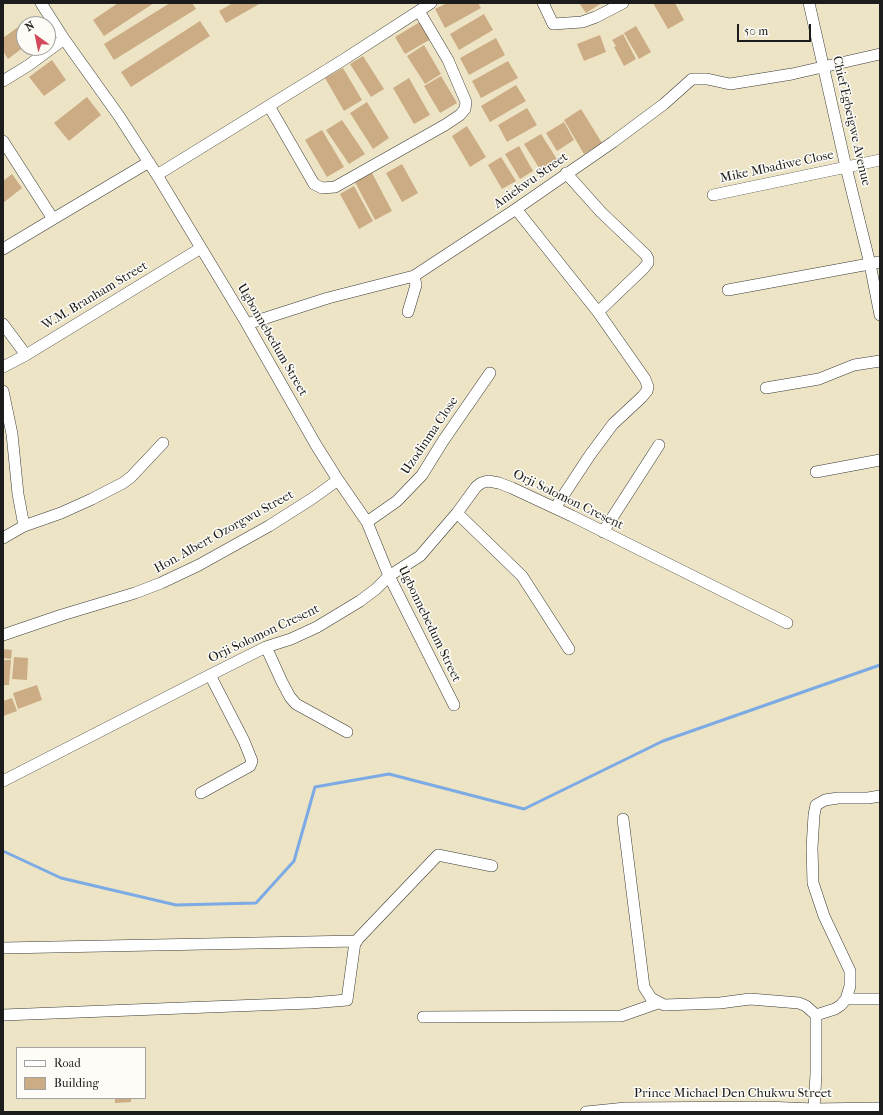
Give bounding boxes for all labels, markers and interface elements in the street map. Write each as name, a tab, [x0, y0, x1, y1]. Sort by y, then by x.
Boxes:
north arrow	[16, 16, 56, 56]
scale bar	[739, 16, 813, 42]
text: N	[23, 19, 37, 34]
text: 50 m	[744, 24, 768, 38]
street label: Chief Egbeigwe Avenue	[828, 54, 874, 188]
street label: Mike Mbadiwe Close	[719, 147, 835, 187]
street label: Aniekwu Street	[491, 150, 571, 212]
street label: W.M. Branham Street	[39, 258, 151, 334]
street label: Ugbonnebedum Street	[233, 281, 311, 399]
street label: Uzodinma Close	[398, 394, 462, 478]
street label: Orji Solomon Cresent	[510, 467, 626, 533]
street label: Hon. Albert Ozorgwu Street	[152, 487, 296, 577]
street label: Ugbonnebedum Street	[394, 563, 464, 685]
street label: Orji Solomon Cresent	[206, 601, 322, 667]
legend	[16, 1047, 146, 1099]
text: Road	[54, 1056, 81, 1070]
text: Building	[54, 1076, 99, 1090]
street label: Prince Michael Den Chukwu Street	[634, 1086, 832, 1102]

